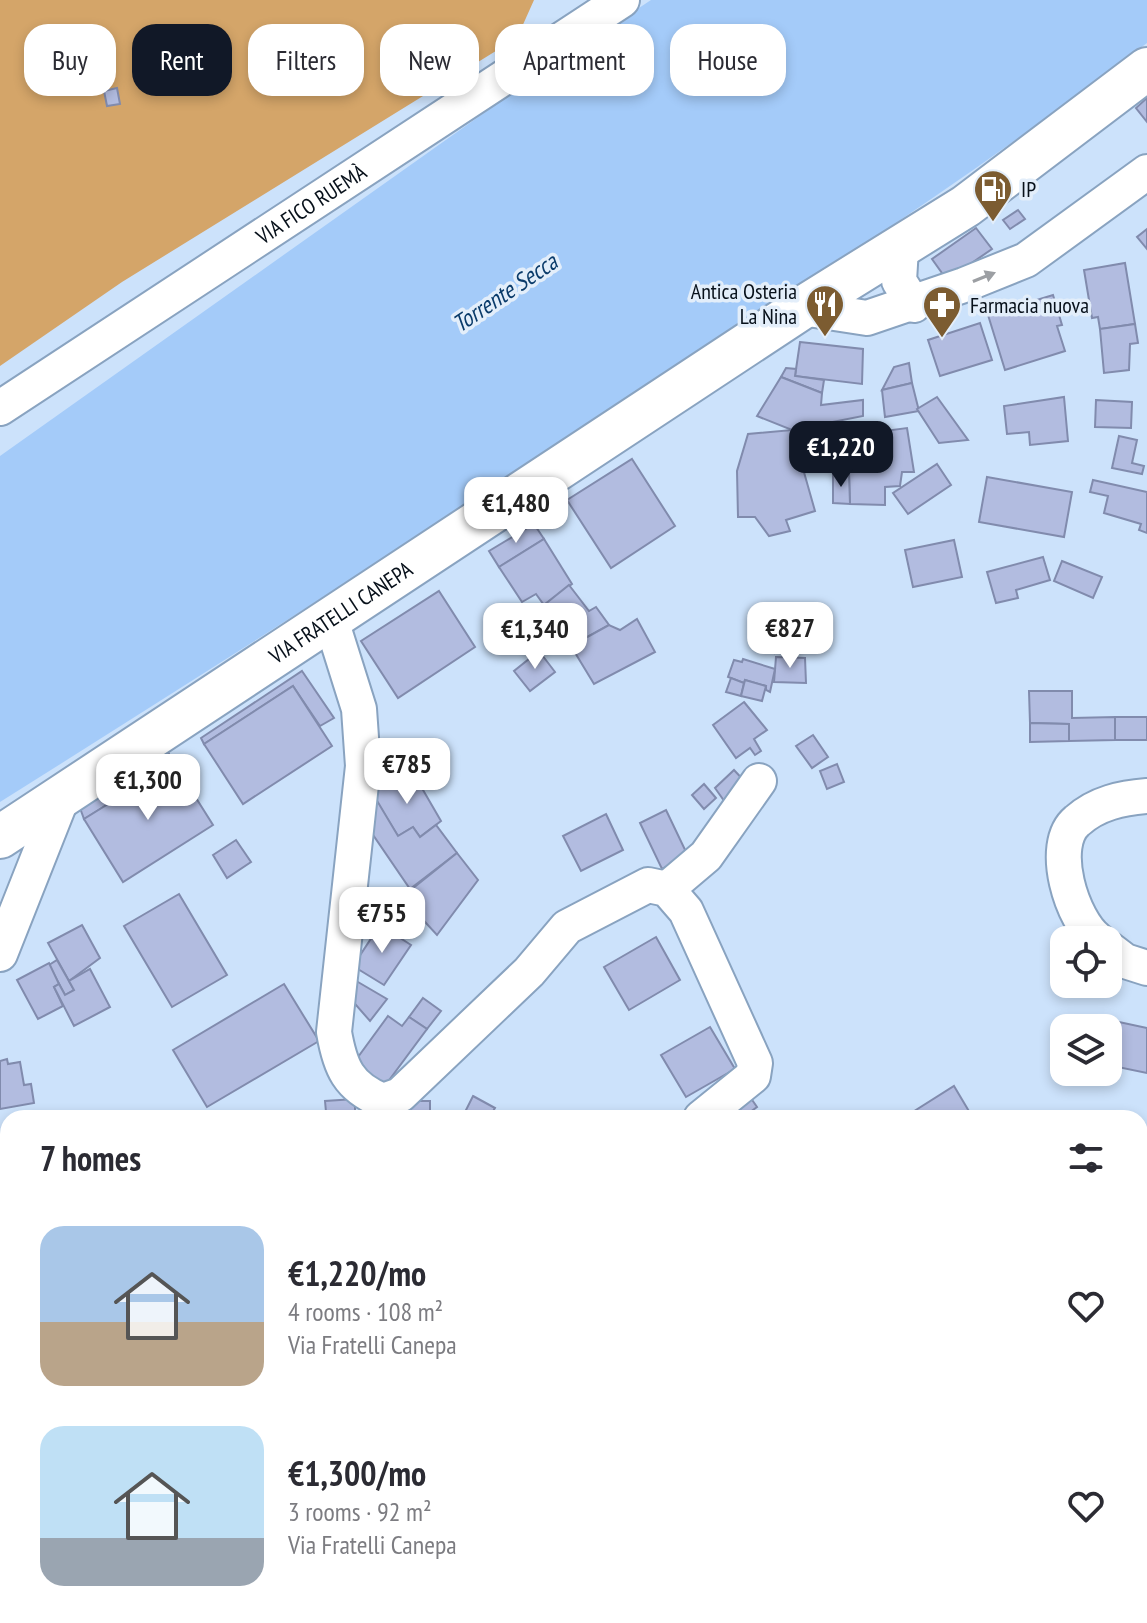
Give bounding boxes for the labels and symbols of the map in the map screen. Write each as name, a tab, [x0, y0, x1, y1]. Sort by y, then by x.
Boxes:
street label: VIA FICO RUEMÀ	[250, 157, 372, 251]
fuel station icon: IP	[972, 168, 1014, 223]
place label: IP	[1021, 175, 1036, 203]
water label: Torrente Secca	[446, 245, 564, 339]
one-way arrow	[972, 270, 996, 283]
place label: Antica Osteria La Nina	[691, 277, 797, 330]
restaurant icon: Antica Osteria La Nina	[804, 283, 846, 338]
pharmacy icon: Farmacia nuova	[921, 284, 963, 339]
place label: Farmacia nuova	[970, 291, 1089, 319]
pin: €1,220	[776, 421, 906, 489]
pin: €1,480	[451, 477, 581, 545]
street label: VIA FRATELLI CANEPA	[263, 555, 418, 670]
pin: €827	[743, 602, 837, 670]
pin: €1,340	[470, 603, 600, 671]
pin: €785	[360, 738, 454, 806]
pin: €1,300	[83, 754, 213, 822]
pin: €755	[335, 887, 429, 955]

